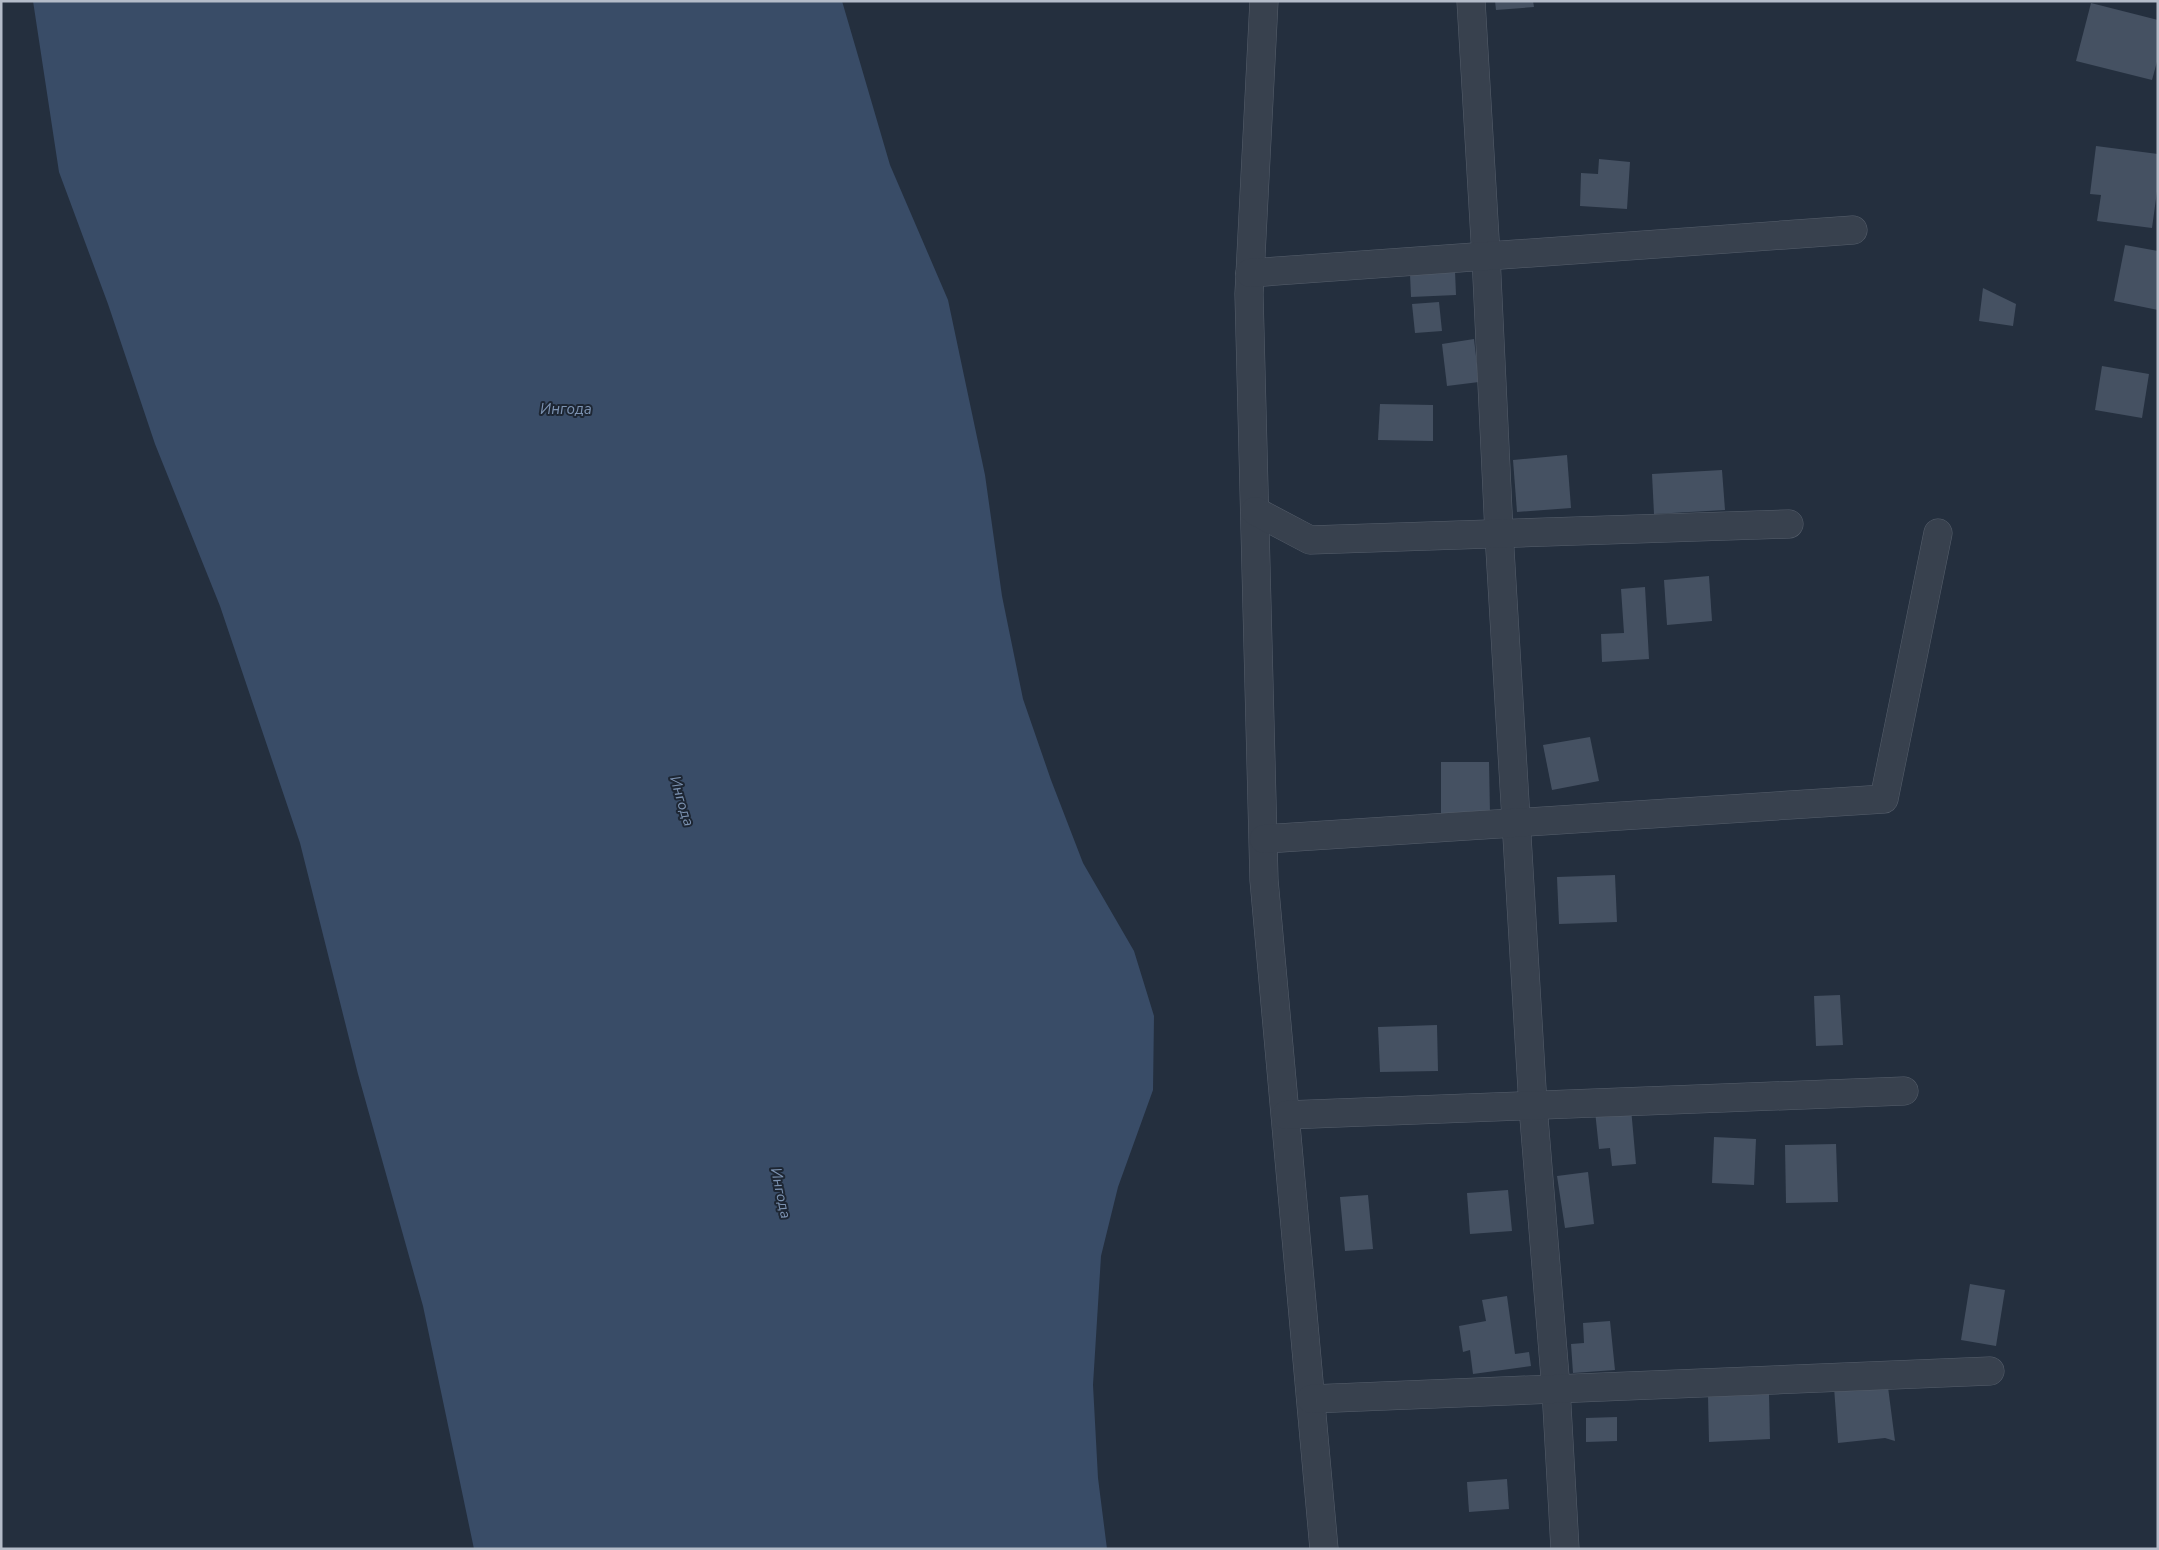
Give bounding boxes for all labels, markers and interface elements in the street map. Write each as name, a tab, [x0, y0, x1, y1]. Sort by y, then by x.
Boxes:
water label: Ингода	[540, 399, 592, 419]
water label: Ингода	[665, 773, 699, 829]
water label: Ингода	[766, 1166, 796, 1220]

